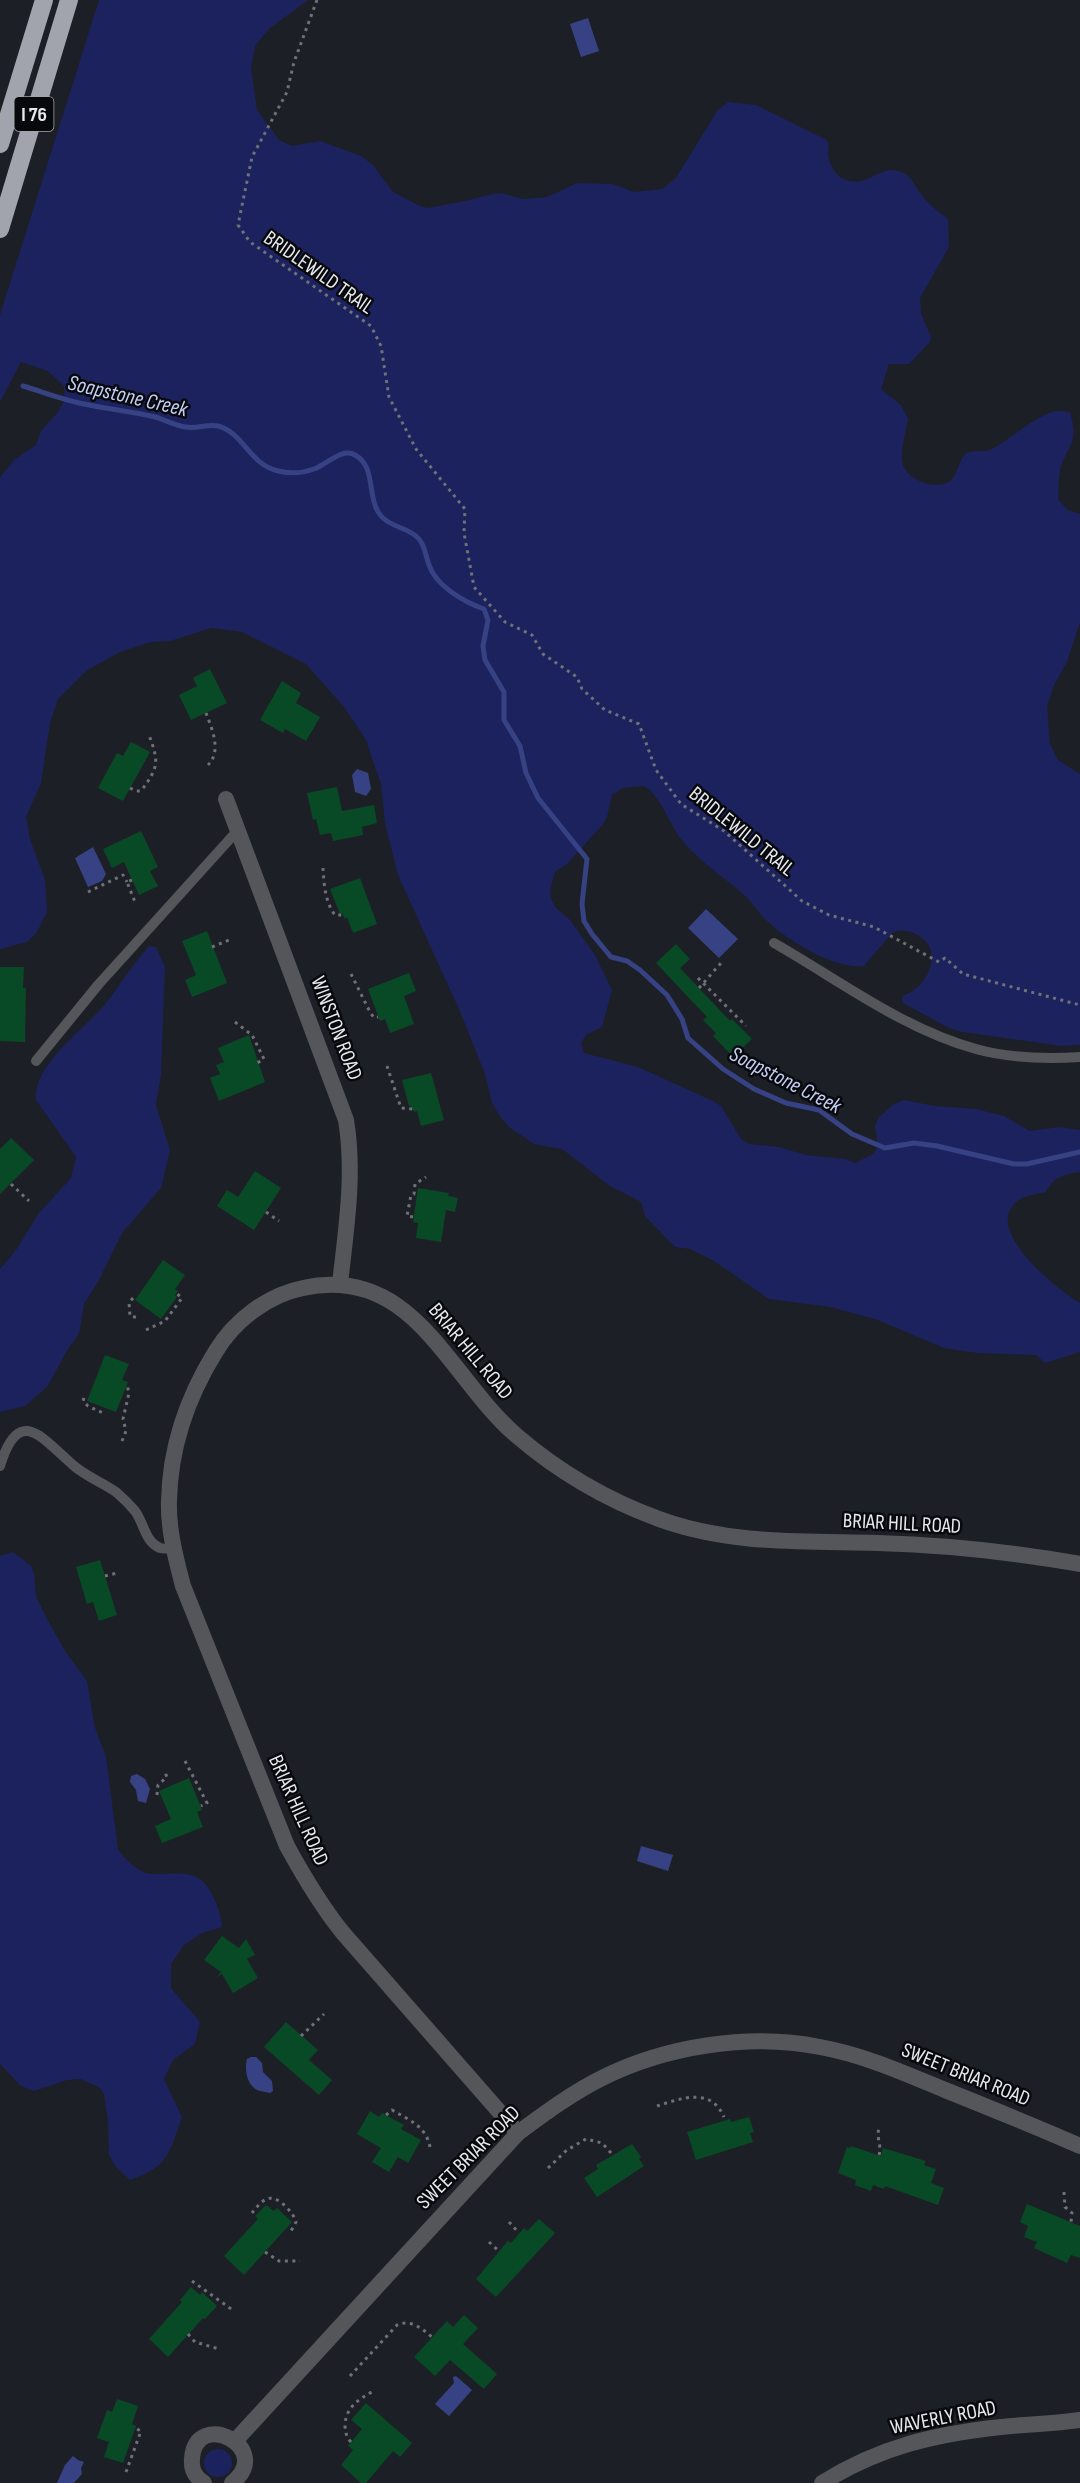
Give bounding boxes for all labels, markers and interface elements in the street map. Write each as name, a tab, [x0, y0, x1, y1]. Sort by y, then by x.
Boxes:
road number: I 76	[15, 97, 54, 131]
street label: BRIDLEWILD TRAIL	[259, 225, 379, 320]
water label: Soapstone Creek	[65, 370, 191, 424]
street label: BRIDLEWILD TRAIL	[684, 781, 800, 882]
street label: WINSTON ROAD	[305, 973, 368, 1084]
water label: Soapstone Creek	[725, 1041, 846, 1120]
street label: BRIAR HILL ROAD	[423, 1298, 518, 1405]
street label: BRIAR HILL ROAD	[842, 1508, 962, 1539]
street label: BRIAR HILL ROAD	[263, 1751, 334, 1869]
street label: SWEET BRIAR ROAD	[898, 2037, 1034, 2112]
street label: SWEET BRIAR ROAD	[411, 2100, 525, 2214]
street label: WAVERLY ROAD	[888, 2395, 998, 2440]

